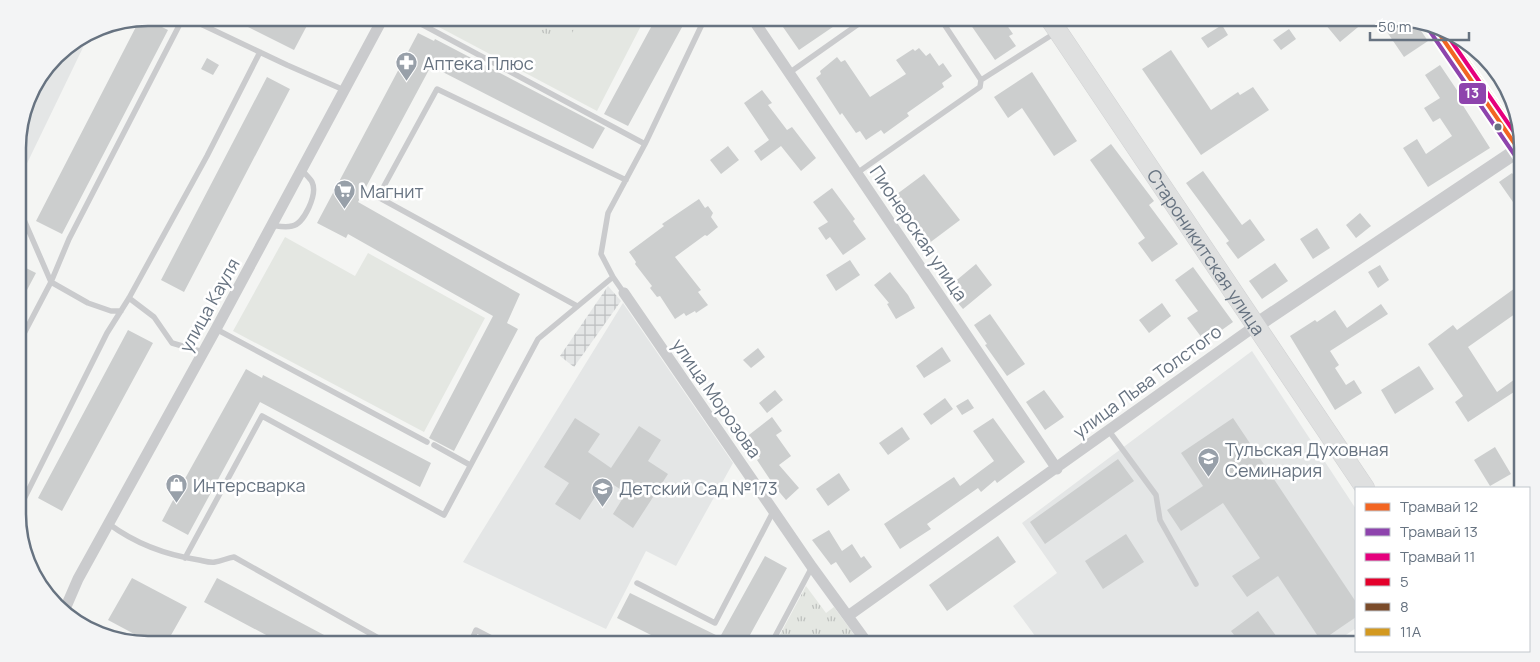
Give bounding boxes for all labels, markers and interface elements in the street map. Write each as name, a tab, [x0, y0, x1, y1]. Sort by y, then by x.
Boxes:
scale bar	[1370, 10, 1469, 42]
text: 50 m	[1378, 16, 1412, 37]
pharmacy icon: Аптека Плюс	[395, 51, 419, 82]
place label: Аптека Плюс	[423, 51, 534, 75]
line badge: 13	[1458, 82, 1487, 105]
text: 13	[1465, 83, 1479, 102]
unlabelled marker	[1493, 122, 1503, 132]
street label: Пионерская улица	[865, 161, 973, 305]
street label: Староникитская улица	[1142, 164, 1271, 340]
supermarket icon: Магнит	[332, 179, 356, 210]
place label: Магнит	[360, 179, 424, 203]
street label: улица Кауля	[173, 254, 245, 356]
street label: улица Льва Толстого	[1068, 319, 1226, 443]
street label: улица Морозова	[667, 333, 767, 463]
place label: Тульская Духовная Семинария	[1225, 437, 1389, 482]
school or university icon: Тульская Духовная Семинария	[1197, 447, 1221, 478]
shop icon: Интерсварка	[165, 473, 189, 504]
place label: Интерсварка	[193, 473, 305, 497]
school or university icon: Детский Сад №173	[591, 476, 615, 507]
place label: Детский Сад №173	[619, 476, 778, 500]
legend	[1355, 487, 1530, 652]
text: Трамвай 12	[1400, 496, 1478, 517]
text: Трамвай 13	[1400, 521, 1478, 542]
text: Трамвай 11	[1400, 546, 1475, 567]
text: 5	[1400, 571, 1409, 592]
text: 8	[1400, 596, 1409, 617]
text: 11А	[1400, 621, 1422, 642]

